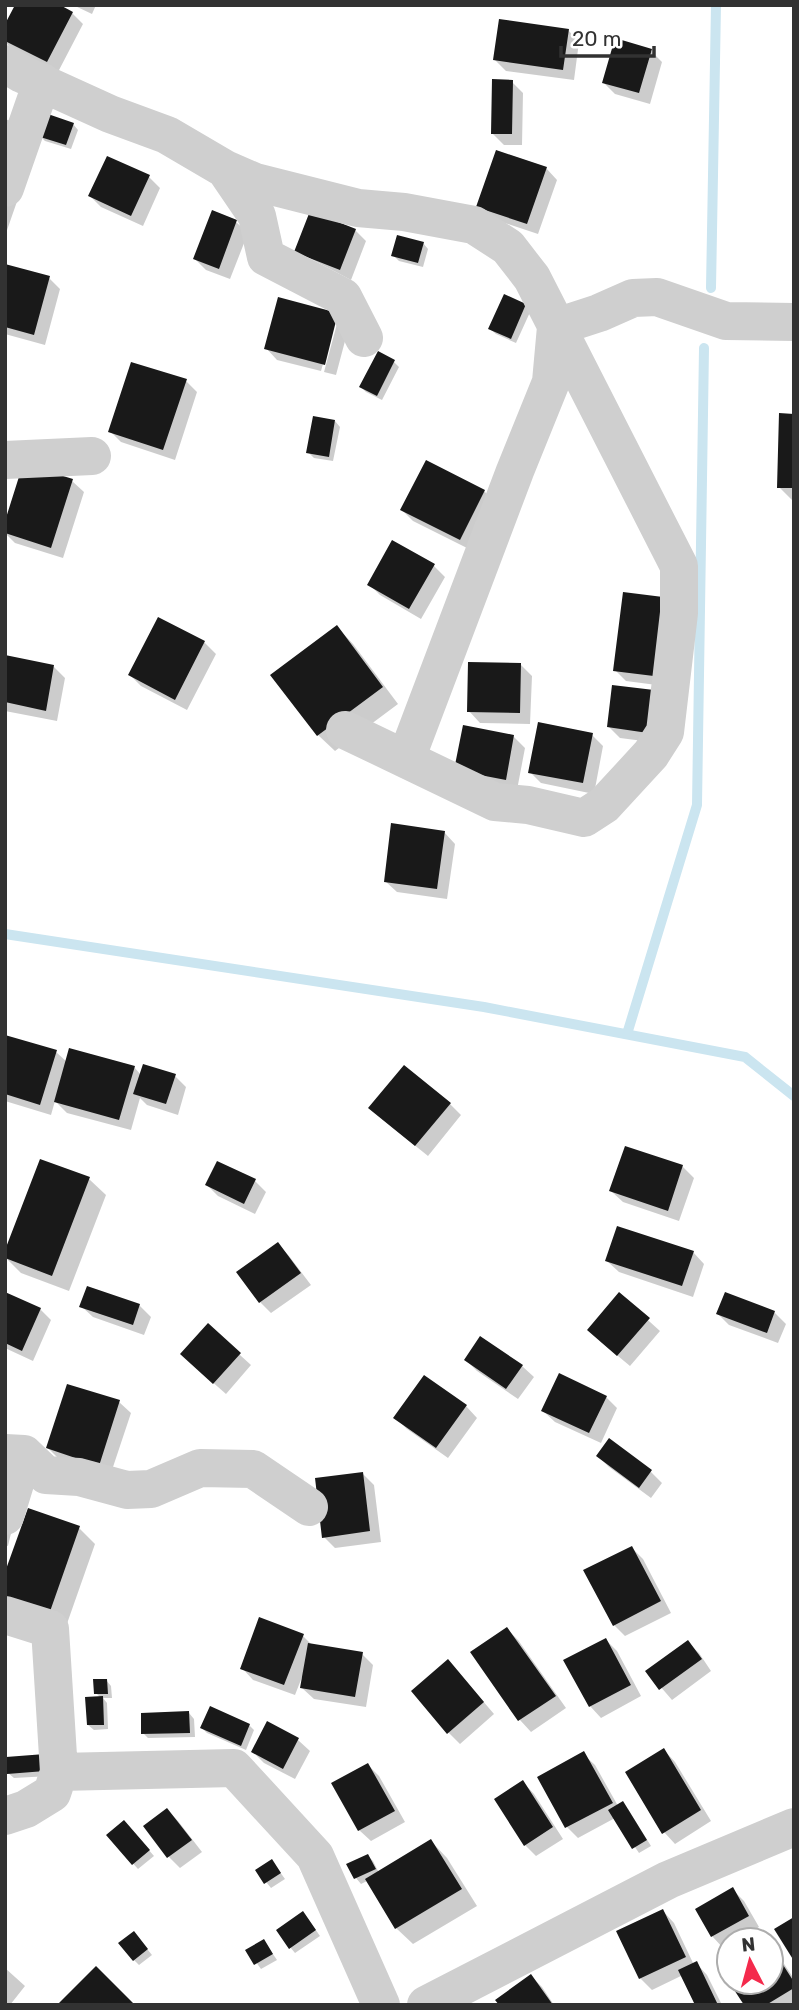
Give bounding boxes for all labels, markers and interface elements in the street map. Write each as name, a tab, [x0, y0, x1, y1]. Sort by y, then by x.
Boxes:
scale bar	[561, 14, 654, 58]
text: 20 m	[572, 26, 621, 51]
north arrow	[715, 1926, 785, 1996]
text: N	[740, 1932, 756, 1957]

